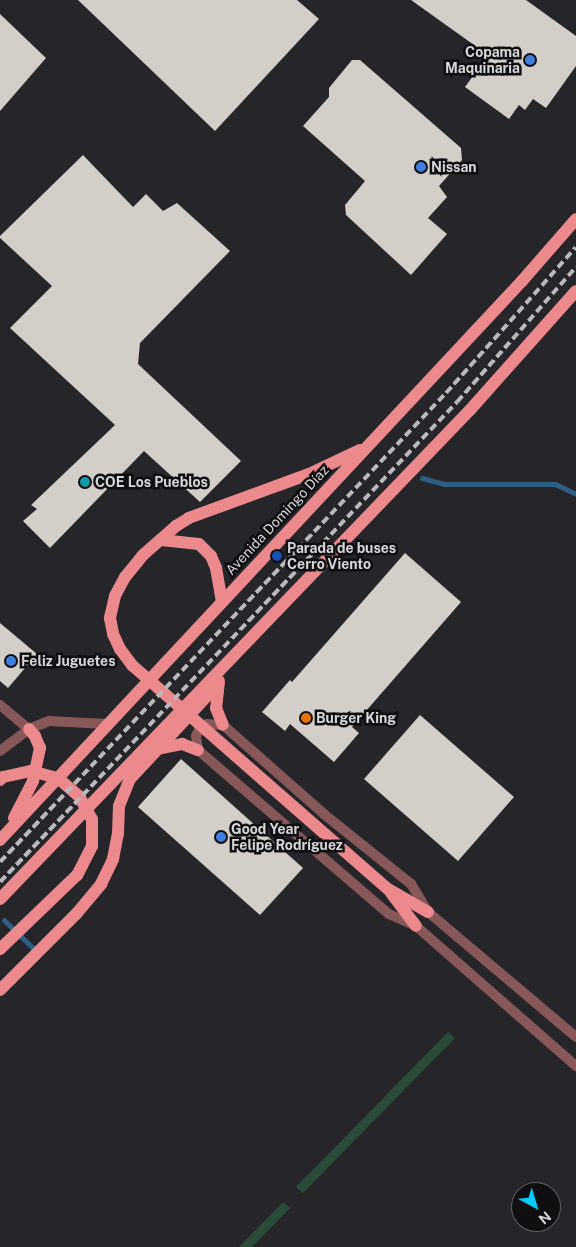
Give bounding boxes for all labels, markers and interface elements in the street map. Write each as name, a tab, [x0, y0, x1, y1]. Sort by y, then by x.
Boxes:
place label: Copama Maquinaria	[445, 44, 520, 76]
marker: Copama Maquinaria	[524, 54, 536, 66]
place label: Nissan	[431, 159, 477, 175]
marker: Nissan	[415, 161, 427, 173]
street label: Avenida Domingo Díaz	[222, 462, 332, 578]
place label: COE Los Pueblos	[95, 474, 208, 490]
marker: COE Los Pueblos	[79, 476, 91, 488]
place label: Parada de buses Cerro Viento	[287, 540, 396, 572]
marker: Parada de buses Cerro Viento	[271, 550, 283, 562]
place label: Feliz Juguetes	[21, 653, 116, 669]
marker: Feliz Juguetes	[5, 655, 17, 667]
place label: Burger King	[316, 710, 396, 726]
marker: Burger King	[300, 712, 312, 724]
place label: Good Year Felipe Rodríguez	[231, 821, 343, 854]
marker: Good Year Felipe Rodríguez	[215, 831, 227, 843]
north arrow	[511, 1182, 561, 1232]
text: N	[536, 1208, 554, 1228]

